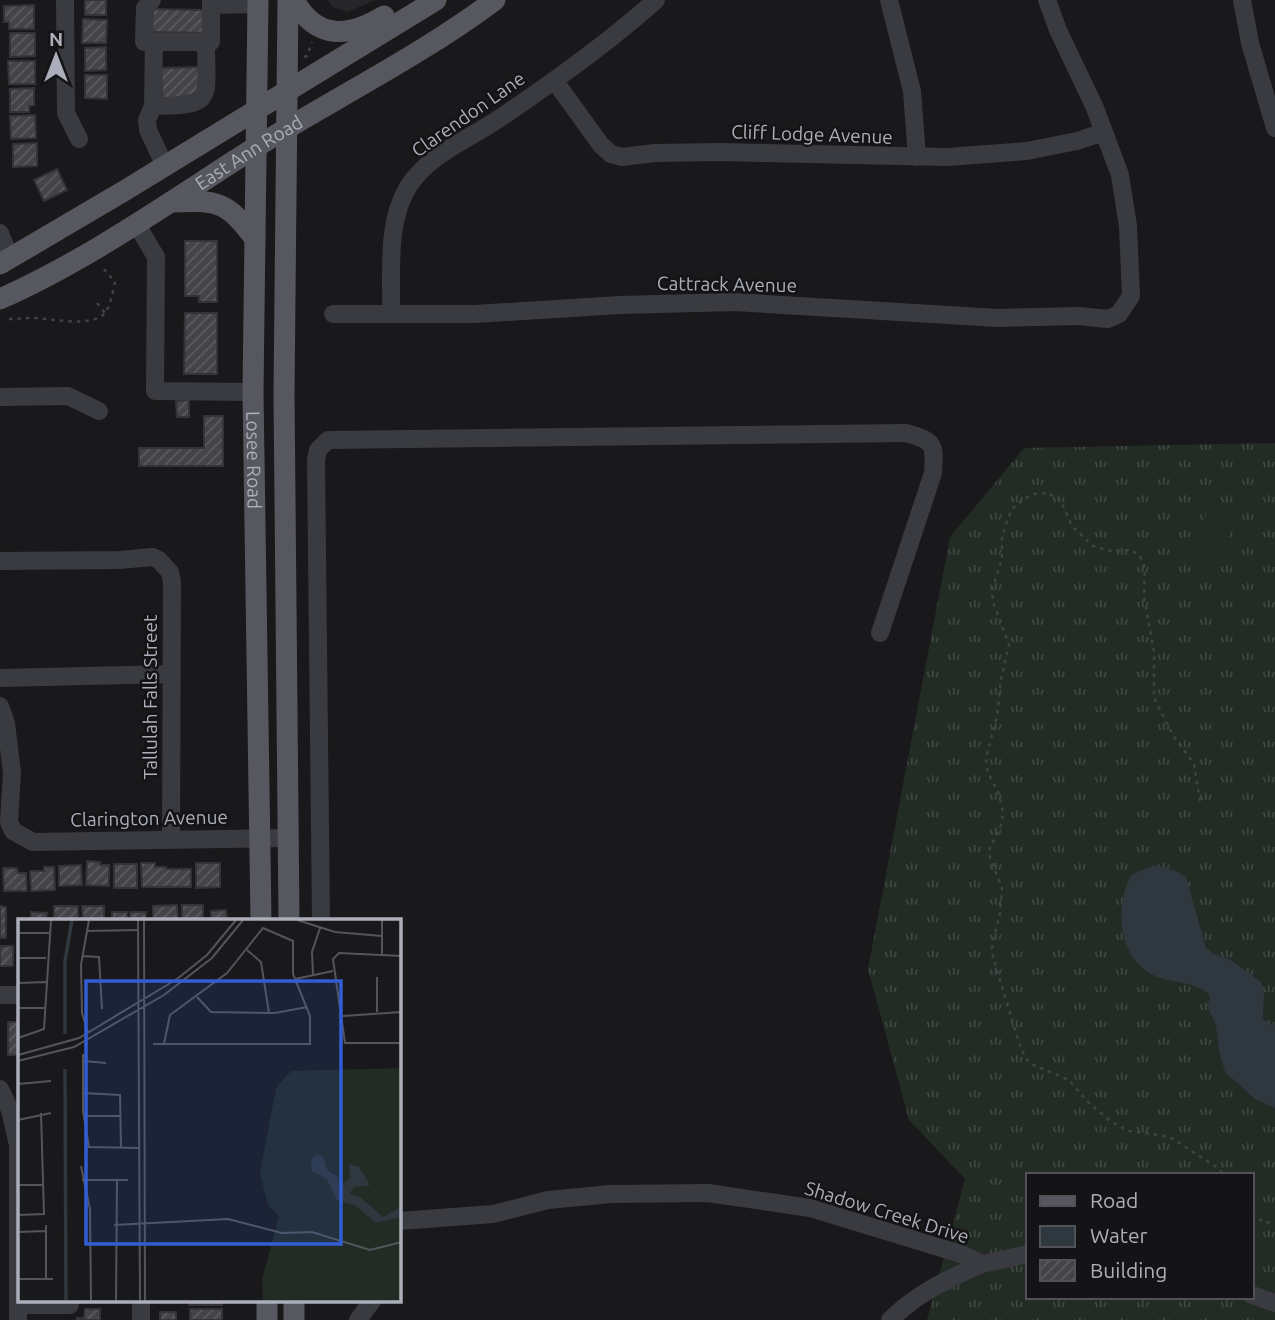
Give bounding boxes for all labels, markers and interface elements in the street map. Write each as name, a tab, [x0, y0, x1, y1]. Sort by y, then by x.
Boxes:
north arrow	[21, 21, 91, 91]
text: N	[49, 28, 63, 50]
street label: Clarendon Lane	[407, 67, 529, 161]
street label: East Ann Road	[191, 111, 306, 194]
street label: Cliff Lodge Avenue	[731, 120, 893, 148]
street label: Cattrack Avenue	[657, 272, 797, 296]
street label: Losee Road	[242, 411, 266, 509]
street label: Tallulah Falls Street	[139, 614, 161, 780]
street label: Clarington Avenue	[70, 806, 228, 830]
inset map	[18, 919, 401, 1302]
legend	[1026, 1173, 1254, 1299]
street label: Shadow Creek Drive	[802, 1177, 972, 1247]
text: Road	[1090, 1188, 1138, 1212]
text: Water	[1090, 1223, 1148, 1247]
text: Building	[1090, 1258, 1167, 1282]

